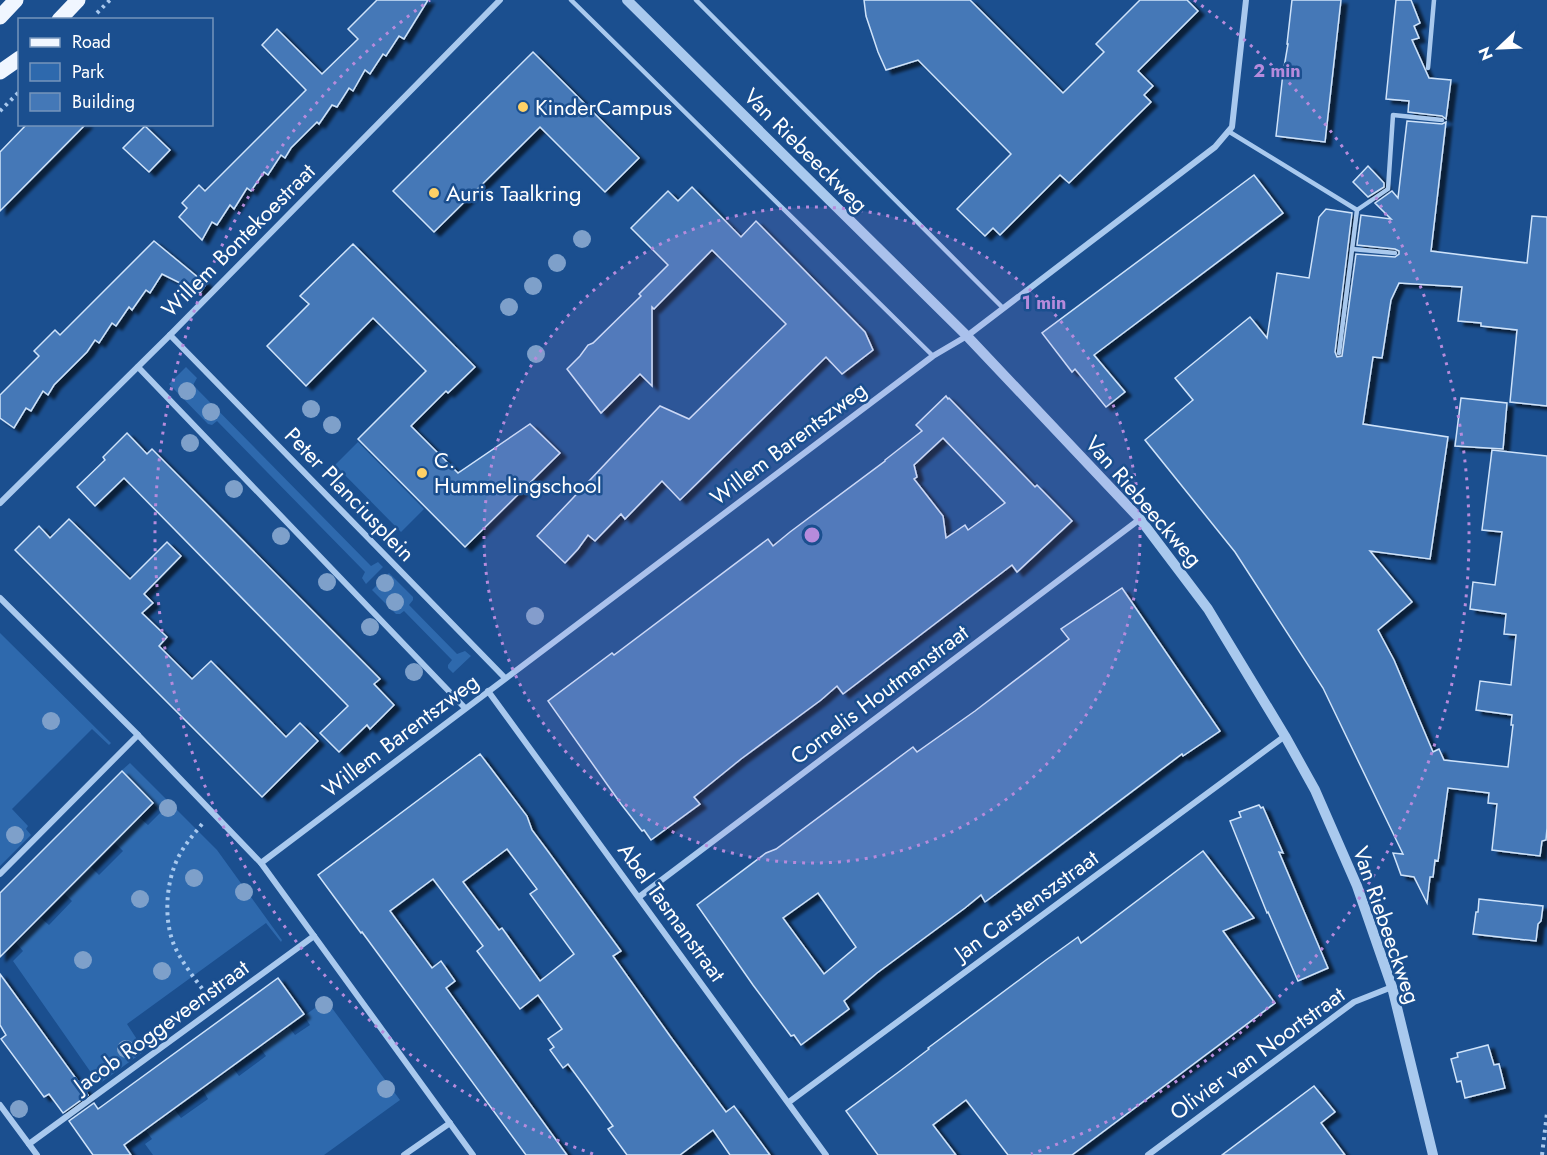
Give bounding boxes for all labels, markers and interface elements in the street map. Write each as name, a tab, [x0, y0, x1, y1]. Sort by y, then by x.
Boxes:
legend	[18, 18, 213, 126]
north arrow	[1469, 18, 1529, 78]
text: Road	[72, 29, 111, 55]
text: N	[1473, 43, 1499, 64]
text: 2 min	[1253, 58, 1301, 84]
text: Park	[72, 59, 104, 85]
street label: Van Riebeeckweg	[736, 80, 876, 220]
text: Building	[72, 89, 135, 115]
place label: KinderCampus	[535, 91, 672, 123]
marker: KinderCampus	[516, 100, 530, 114]
street label: Willem Bontekoestraat	[154, 155, 323, 324]
place label: Auris Taalkring	[446, 177, 582, 209]
marker: Auris Taalkring	[427, 186, 441, 200]
text: 1 min	[1022, 290, 1066, 316]
street label: Willem Barentszweg	[703, 373, 873, 513]
street label: Peter Planciusplein	[278, 420, 422, 568]
street label: Van Riebeeckweg	[1078, 428, 1210, 574]
place label: C. Hummelingschool	[434, 444, 602, 501]
marker: C. Hummelingschool	[415, 466, 429, 480]
centre of rings	[802, 525, 822, 545]
street label: Cornelis Houtmanstraat	[783, 616, 975, 772]
street label: Willem Barentszweg	[315, 665, 485, 805]
street label: Abel Tasmanstraat	[611, 836, 734, 989]
street label: Jan Carstenszstraat	[945, 841, 1105, 970]
street label: Van Riebeeckweg	[1345, 842, 1429, 1008]
street label: Jacob Roggeveenstraat	[64, 951, 256, 1102]
street label: Olivier van Noortstraat	[1163, 978, 1352, 1128]

